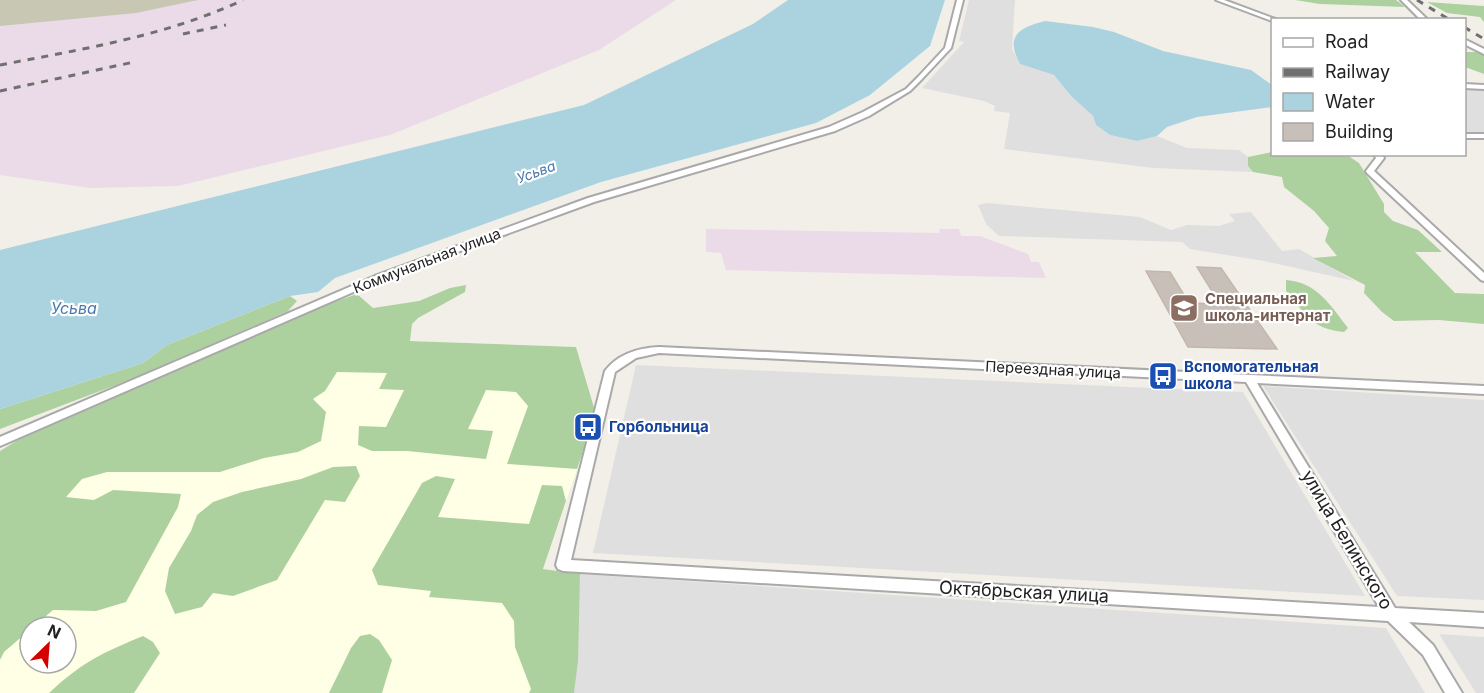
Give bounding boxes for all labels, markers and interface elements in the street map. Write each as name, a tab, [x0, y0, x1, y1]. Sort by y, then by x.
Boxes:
legend	[1271, 18, 1466, 156]
text: Road	[1325, 31, 1368, 52]
text: Railway	[1325, 61, 1390, 82]
text: Water	[1325, 91, 1375, 112]
text: Building	[1325, 121, 1393, 142]
water label: Усьва	[514, 157, 558, 186]
street label: Коммунальная улица	[350, 224, 503, 297]
place label: Специальная школа-интернат	[1205, 289, 1331, 325]
school or university icon: Специальная школа-интернат	[1168, 292, 1200, 324]
water label: Усьва	[51, 298, 97, 318]
street label: Переездная улица	[985, 356, 1121, 383]
place label: Вспомогательная школа	[1184, 357, 1319, 393]
bus stop icon: Вспомогательная школа	[1147, 360, 1179, 392]
bus stop icon: Горбольница	[572, 411, 604, 443]
place label: Горбольница	[609, 417, 709, 436]
street label: улица Белинского	[1298, 466, 1397, 613]
street label: Октябрьская улица	[939, 577, 1109, 606]
north arrow	[18, 615, 78, 675]
text: N	[45, 620, 64, 643]

